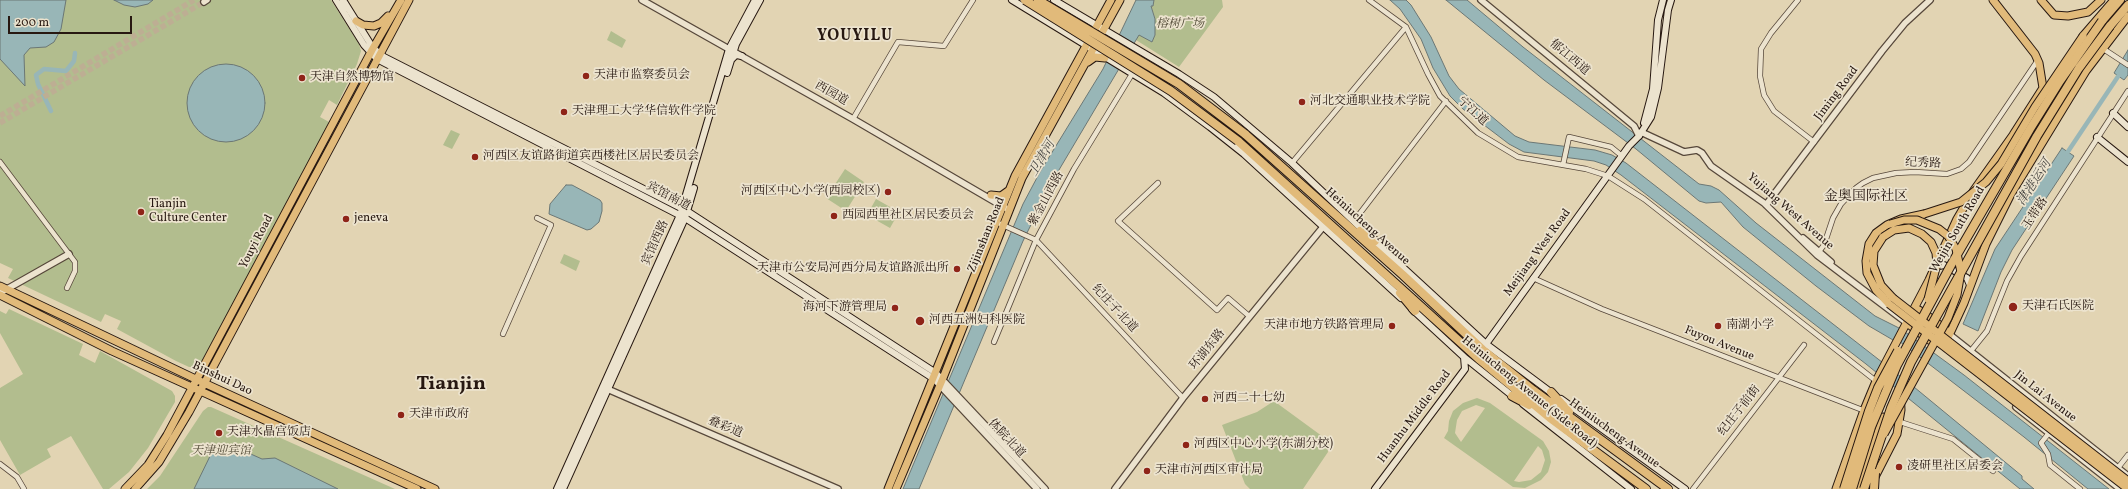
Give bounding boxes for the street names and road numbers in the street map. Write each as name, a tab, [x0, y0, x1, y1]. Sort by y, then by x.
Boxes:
street label: 郁江西道	[1546, 37, 1592, 79]
street label: Jiming Road	[1812, 64, 1862, 124]
street label: 西园道	[812, 79, 850, 109]
street label: 宁江道	[1454, 95, 1490, 129]
street label: 纪秀路	[1905, 156, 1941, 172]
street label: 紫金山西路	[1027, 169, 1067, 229]
street label: Yujiang West Avenue	[1744, 170, 1836, 254]
street label: 宾馆南道	[643, 179, 693, 215]
street label: Weijin South Road	[1927, 184, 1989, 276]
street label: Heiniucheng Avenue	[1322, 185, 1412, 269]
street label: Zijinshan Road	[965, 195, 1009, 275]
street label: 玉带路	[2020, 195, 2052, 233]
street label: Meijiang West Road	[1501, 207, 1575, 299]
street label: Youyi Road	[237, 213, 277, 271]
street label: 宾馆西路	[640, 218, 672, 268]
street label: 纪庄子北道	[1088, 282, 1140, 336]
street label: Fuyou Avenue	[1682, 323, 1756, 365]
street label: 环湖东路	[1187, 327, 1229, 373]
street label: Heiniucheng Avenue (Side Road)	[1458, 334, 1600, 452]
street label: Binshui Dao	[190, 359, 254, 399]
street label: Huanhu Middle Road	[1375, 368, 1455, 466]
street label: Jin Lai Avenue	[2011, 368, 2079, 426]
street label: 纪庄子前街	[1716, 383, 1764, 439]
street label: Heiniucheng Avenue	[1566, 396, 1662, 472]
street label: 叠彩道	[706, 414, 744, 442]
street label: 体院北道	[984, 417, 1028, 461]

